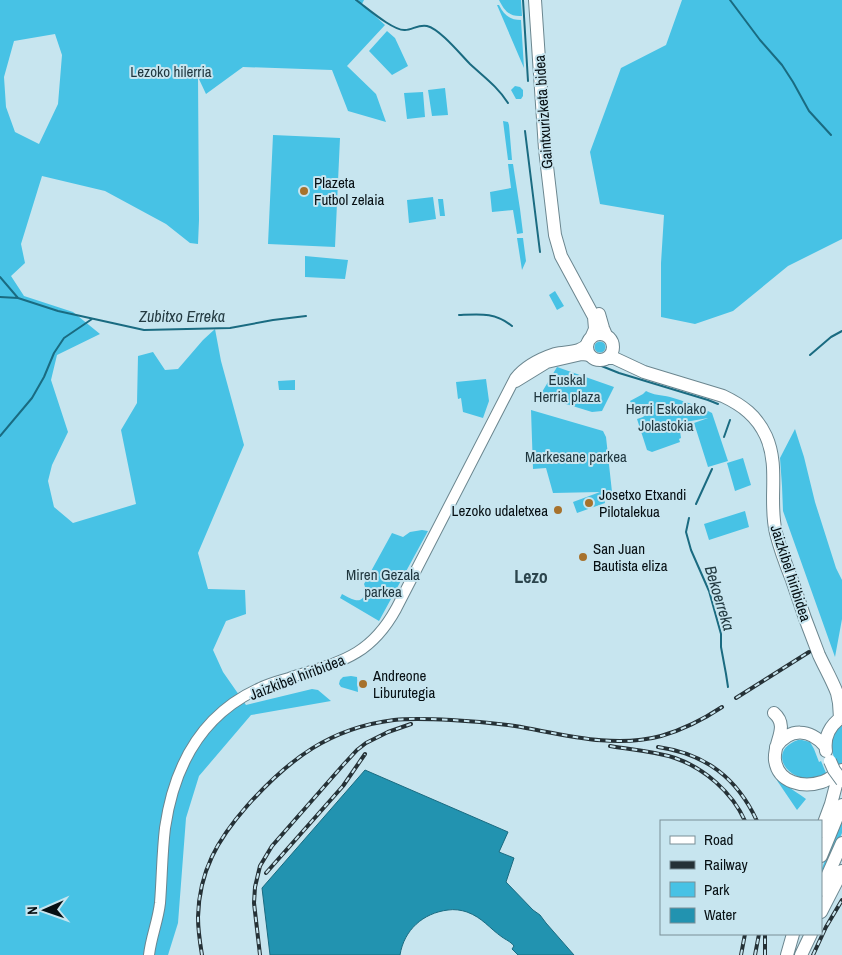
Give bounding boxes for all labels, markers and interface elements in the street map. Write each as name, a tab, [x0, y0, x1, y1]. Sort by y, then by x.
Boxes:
street label: Gaintxurizketa bidea	[529, 54, 557, 170]
park label: Lezoko hilerria	[130, 61, 212, 82]
place label: Plazeta Futbol zelaia	[314, 172, 385, 210]
marker: Plazeta Futbol zelaia	[298, 185, 310, 197]
water label: Zubitxo Erreka	[138, 305, 225, 327]
park label: Euskal Herria plaza	[534, 369, 601, 407]
park label: Herri Eskolako Jolastokia	[626, 398, 706, 436]
park label: Markesane parkea	[525, 446, 627, 467]
place label: Josetxo Etxandi Pilotalekua	[599, 484, 687, 522]
marker: Josetxo Etxandi Pilotalekua	[583, 497, 595, 509]
place label: Lezoko udaletxea	[452, 500, 548, 521]
marker: Lezoko udaletxea	[552, 504, 564, 516]
street label: Jaizkibel hiribidea	[765, 522, 817, 624]
place label: San Juan Bautista eliza	[593, 538, 668, 576]
marker: San Juan Bautista eliza	[577, 551, 589, 563]
water label: Bekoerreka	[700, 563, 740, 633]
park label: Miren Gezala parkea	[346, 564, 420, 602]
district label: Lezo	[514, 564, 548, 589]
street label: Jaizkibel hiribidea	[246, 649, 348, 705]
place label: Andreone Liburutegia	[372, 665, 435, 703]
marker: Andreone Liburutegia	[357, 678, 369, 690]
legend	[660, 820, 822, 935]
text: Road	[704, 829, 733, 850]
text: Railway	[704, 854, 749, 875]
text: Park	[704, 879, 730, 900]
north arrow	[20, 885, 70, 935]
text: Water	[704, 904, 736, 925]
text: N	[23, 906, 41, 915]

